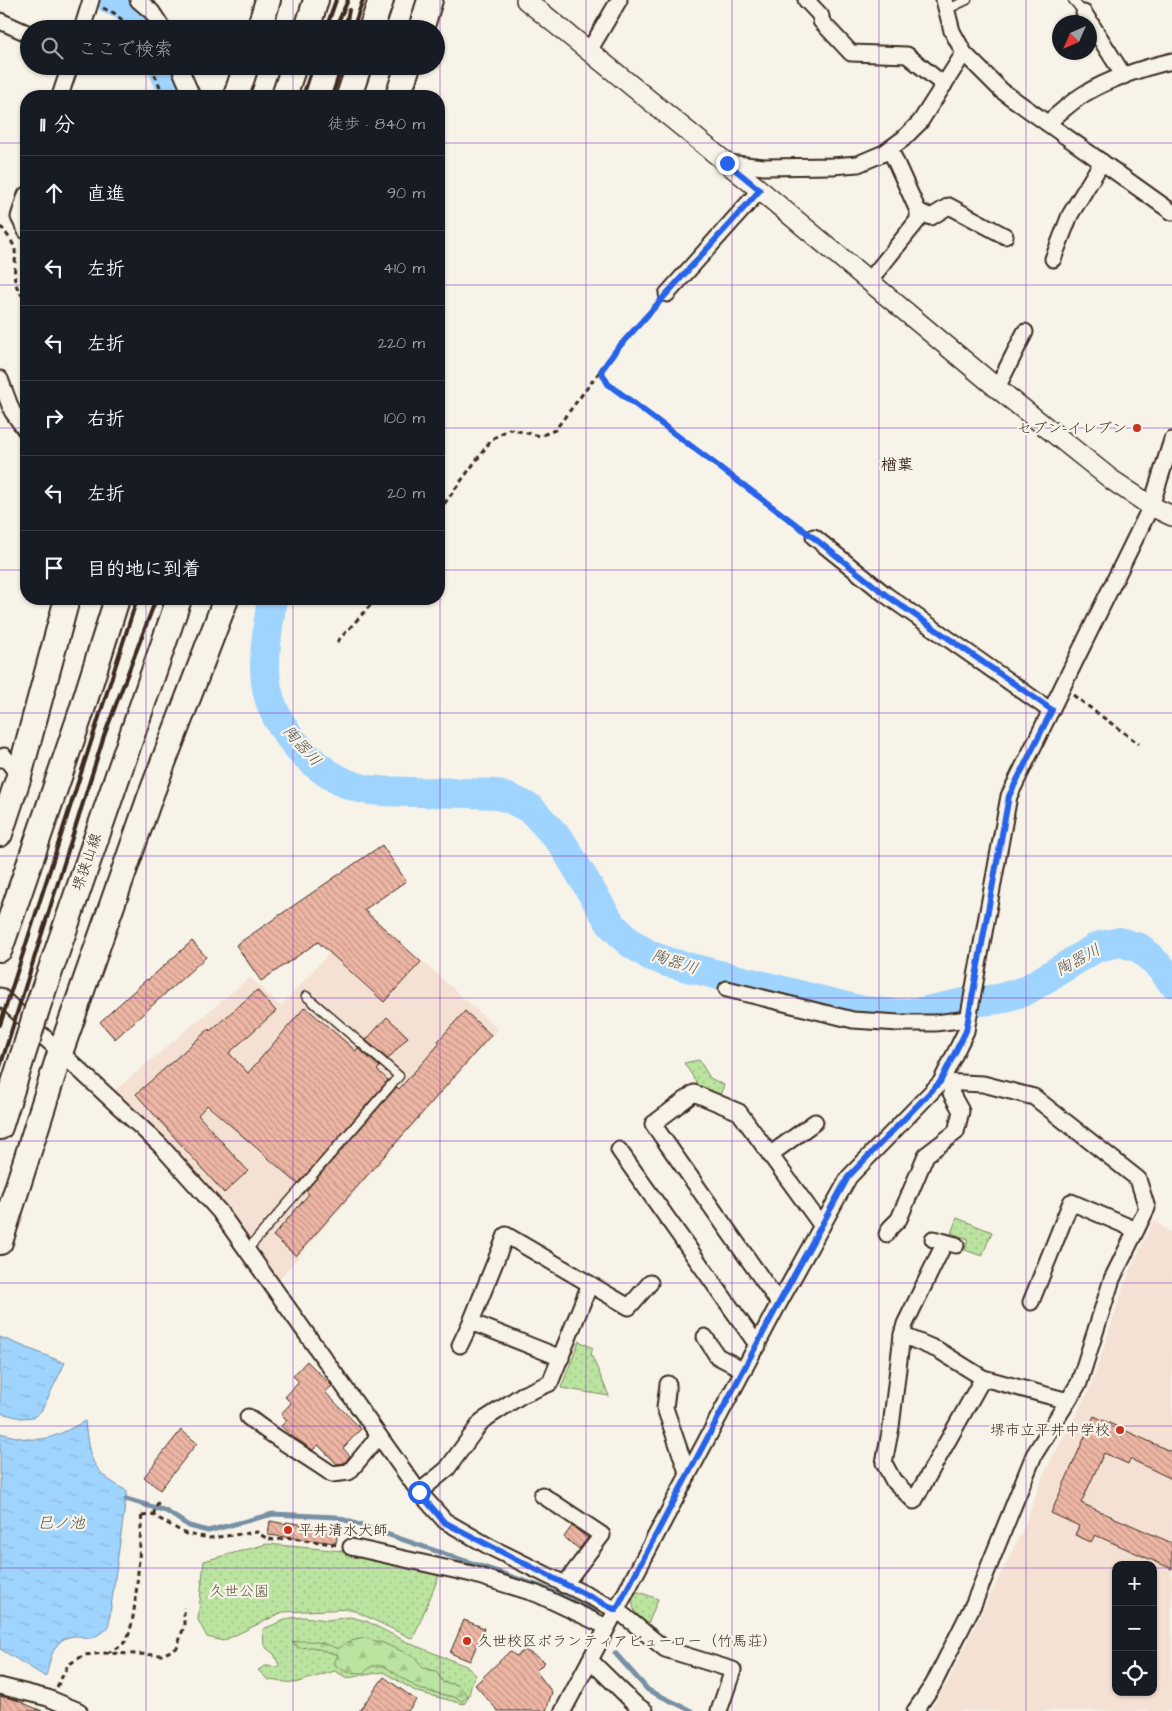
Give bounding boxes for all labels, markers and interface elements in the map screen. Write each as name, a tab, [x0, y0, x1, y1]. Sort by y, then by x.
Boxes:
north arrow	[1052, 15, 1097, 60]
search box	[20, 20, 445, 75]
icon: search	[38, 34, 66, 62]
text: ここで検索	[78, 36, 173, 63]
text: 11 分	[40, 110, 75, 139]
text: 徒歩 · 840 m	[328, 113, 425, 135]
route end	[716, 152, 739, 175]
icon: ahead	[40, 179, 68, 207]
text: 直進	[87, 181, 125, 208]
text: 90 m	[387, 182, 425, 204]
icon: left	[40, 254, 68, 282]
text: 左折	[87, 256, 125, 283]
text: 410 m	[383, 257, 425, 279]
icon: left	[40, 329, 68, 357]
text: 左折	[87, 331, 125, 358]
text: 220 m	[378, 332, 425, 354]
icon: right	[40, 404, 68, 432]
text: 右折	[87, 406, 125, 433]
text: 100 m	[384, 407, 425, 429]
place label: セブン-イレブン	[1017, 418, 1127, 439]
marker: セブン-イレブン	[1131, 422, 1143, 434]
district label: 楢葉	[881, 454, 913, 476]
icon: left	[40, 479, 68, 507]
text: 左折	[87, 481, 125, 508]
text: 20 m	[387, 482, 425, 504]
icon: arrive	[40, 554, 68, 582]
text: 目的地に到着	[87, 556, 201, 583]
water label: 陶器川	[278, 721, 326, 771]
street label: 堺狭山線	[67, 830, 107, 894]
water label: 陶器川	[1052, 939, 1104, 981]
water label: 陶器川	[649, 944, 701, 980]
place label: 堺市立平井中学校	[990, 1420, 1110, 1441]
marker: 堺市立平井中学校	[1114, 1424, 1126, 1436]
route start	[408, 1481, 431, 1504]
water label: 巳ノ池	[37, 1512, 86, 1534]
place label: 平井清水大師	[298, 1520, 388, 1541]
marker: 平井清水大師	[282, 1524, 294, 1536]
map controls	[1112, 1561, 1157, 1696]
button: +	[1112, 1561, 1157, 1606]
park label: 久世公園	[209, 1581, 269, 1602]
button: −	[1112, 1606, 1157, 1651]
place label: 久世校区ボランティアビューロー（竹馬荘）	[477, 1631, 777, 1652]
marker: 久世校区ボランティアビューロー（竹馬荘）	[461, 1635, 473, 1647]
button: locate	[1112, 1651, 1157, 1696]

